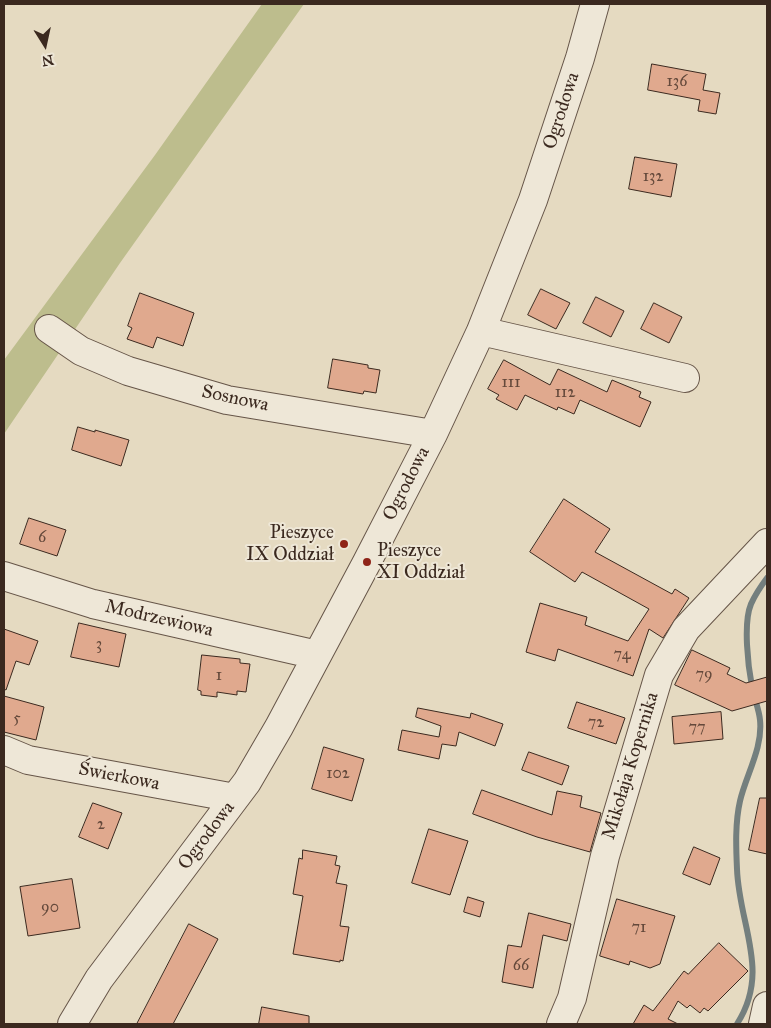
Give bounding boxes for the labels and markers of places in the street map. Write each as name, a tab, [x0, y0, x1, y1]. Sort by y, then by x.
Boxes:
place label: Pieszyce IX Oddział	[246, 522, 334, 566]
marker: Pieszyce IX Oddział	[338, 538, 350, 550]
place label: Pieszyce XI Oddział	[377, 540, 465, 584]
marker: Pieszyce XI Oddział	[361, 556, 373, 568]

